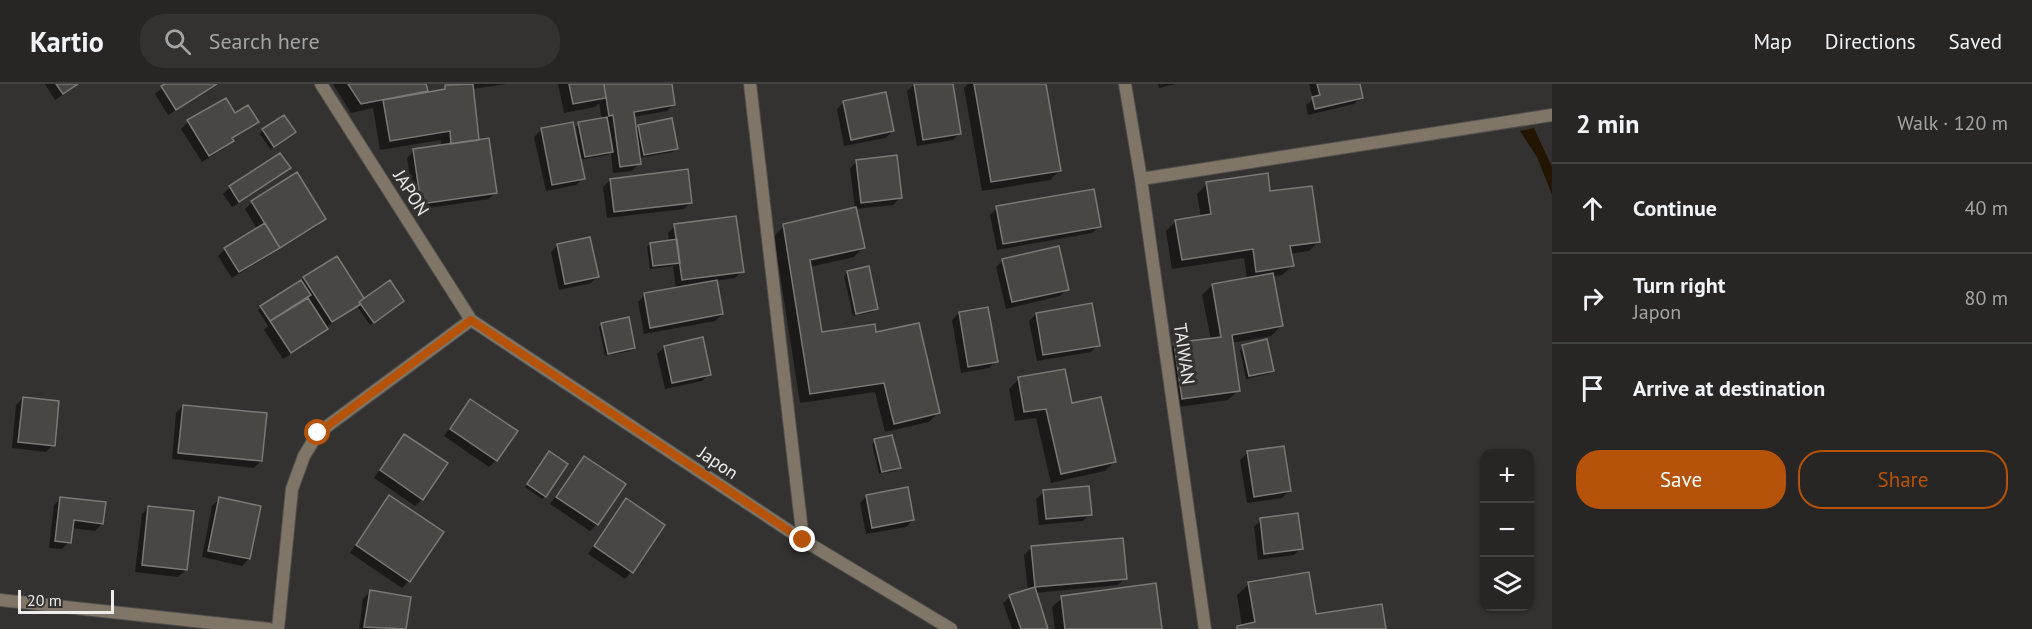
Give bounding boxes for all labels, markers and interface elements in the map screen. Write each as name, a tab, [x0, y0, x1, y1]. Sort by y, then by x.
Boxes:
search box	[140, 14, 560, 68]
text: Kartio	[30, 23, 104, 60]
icon: search	[161, 25, 194, 58]
text: Search here	[209, 27, 320, 55]
text: Map	[1753, 28, 1792, 55]
text: Directions	[1825, 28, 1916, 55]
text: Saved	[1949, 28, 2002, 55]
text: 2 min	[1576, 107, 1639, 140]
text: Walk · 120 m	[1897, 110, 2008, 136]
street label: JAPON	[388, 165, 434, 220]
icon: ahead	[1576, 192, 1609, 225]
text: Continue	[1633, 194, 1717, 222]
text: 40 m	[1965, 195, 2008, 221]
text: Turn right	[1633, 271, 1725, 299]
icon: right	[1576, 282, 1609, 315]
text: 80 m	[1965, 285, 2008, 311]
text: Japon	[1633, 299, 1681, 325]
street label: TAIWAN	[1169, 322, 1200, 386]
icon: arrive	[1576, 372, 1609, 405]
text: Arrive at destination	[1633, 374, 1825, 402]
route start	[304, 419, 330, 445]
street label: Japon	[693, 440, 743, 484]
map controls	[1480, 449, 1534, 611]
button: +	[1480, 449, 1534, 503]
button: Save	[1576, 450, 1786, 509]
button: Share	[1798, 450, 2008, 509]
button: −	[1480, 503, 1534, 557]
route end	[789, 526, 815, 552]
button: layers	[1480, 557, 1534, 611]
scale bar	[18, 587, 114, 614]
text: 20 m	[27, 590, 62, 610]

